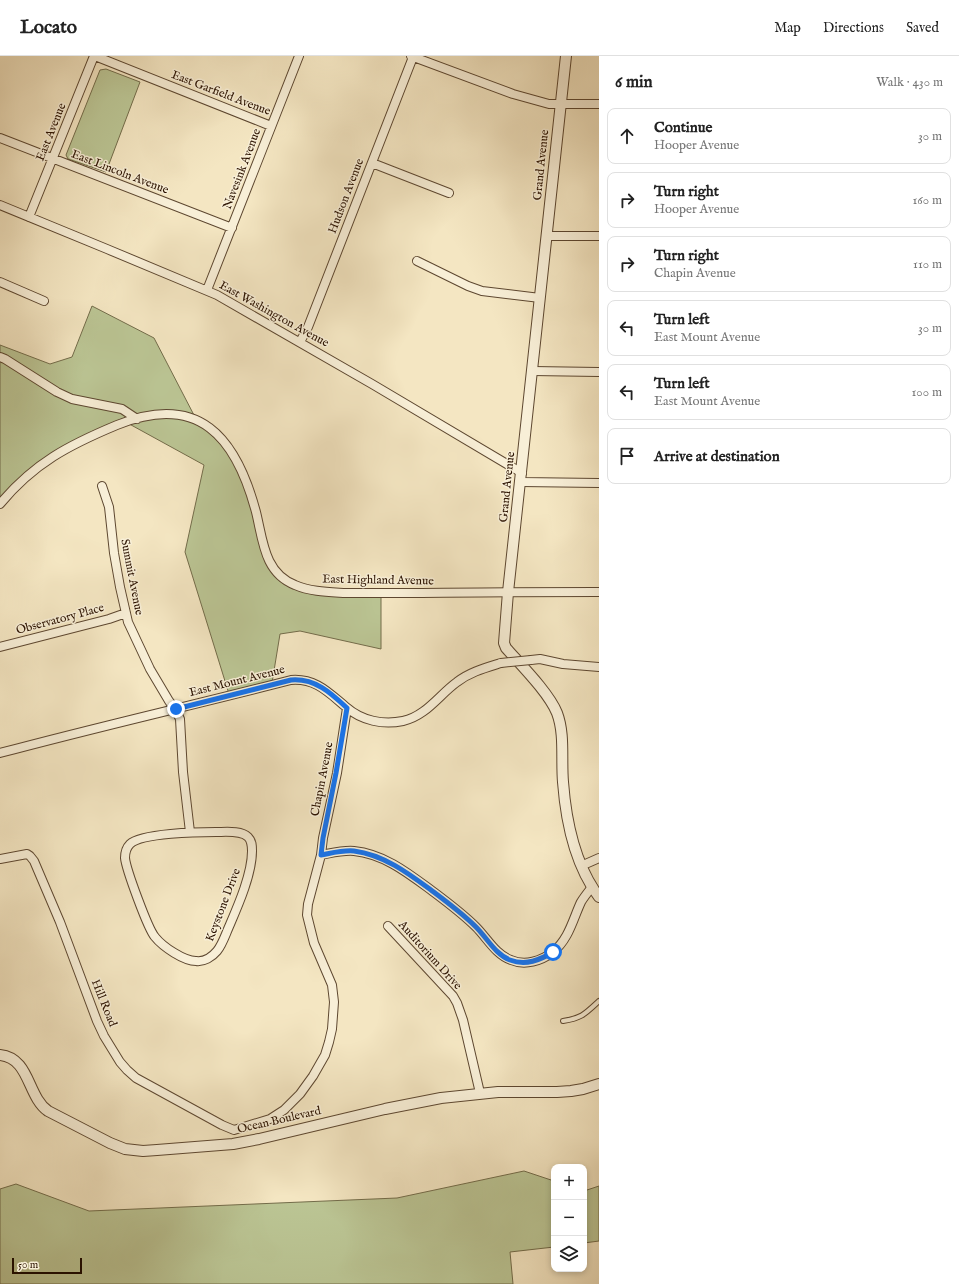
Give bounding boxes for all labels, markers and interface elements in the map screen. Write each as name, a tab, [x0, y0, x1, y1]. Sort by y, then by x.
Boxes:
text: Locato	[20, 16, 77, 40]
text: Map	[774, 19, 801, 37]
text: Directions	[823, 19, 884, 37]
text: Saved	[906, 19, 939, 37]
street label: East Garfield Avenue	[169, 67, 273, 119]
text: 6 min	[615, 72, 653, 93]
text: Walk · 430 m	[876, 74, 943, 91]
street label: East Avenue	[33, 100, 70, 163]
text: Continue	[654, 118, 712, 137]
icon: ahead	[616, 125, 638, 147]
street label: Navesink Avenue	[220, 126, 264, 212]
street label: Grand Avenue	[530, 128, 552, 201]
text: 30 m	[918, 128, 942, 145]
text: Hooper Avenue	[654, 137, 739, 154]
street label: East Lincoln Avenue	[69, 147, 171, 198]
street label: Hudson Avenue	[325, 156, 367, 236]
text: Turn right	[654, 182, 719, 201]
icon: right	[616, 189, 638, 211]
text: 160 m	[912, 192, 942, 209]
text: Hooper Avenue	[654, 201, 739, 218]
text: Turn right	[654, 246, 719, 265]
icon: right	[616, 253, 638, 275]
text: 110 m	[913, 256, 942, 273]
text: Chapin Avenue	[654, 265, 736, 282]
street label: East Washington Avenue	[216, 278, 332, 351]
text: Turn left	[654, 310, 710, 329]
icon: left	[616, 317, 638, 339]
text: 30 m	[918, 320, 942, 337]
text: East Mount Avenue	[654, 329, 760, 346]
text: Turn left	[654, 374, 710, 393]
icon: left	[616, 381, 638, 403]
text: 100 m	[912, 384, 942, 401]
text: East Mount Avenue	[654, 393, 760, 410]
icon: arrive	[616, 445, 638, 467]
text: Arrive at destination	[654, 447, 780, 466]
street label: Grand Avenue	[496, 450, 518, 523]
street label: Summit Avenue	[117, 538, 147, 617]
street label: East Highland Avenue	[322, 572, 434, 588]
street label: Observatory Place	[14, 600, 106, 638]
street label: East Mount Avenue	[188, 662, 287, 700]
route end	[167, 700, 185, 718]
street label: Chapin Avenue	[307, 740, 338, 818]
street label: Keystone Drive	[202, 866, 244, 944]
street label: Auditorium Drive	[394, 917, 465, 993]
route start	[544, 943, 562, 961]
street label: Hill Road	[88, 977, 121, 1029]
street label: Ocean Boulevard	[236, 1103, 323, 1137]
map controls	[551, 1164, 587, 1272]
button: +	[551, 1164, 587, 1200]
button: −	[551, 1200, 587, 1236]
button: layers	[551, 1236, 587, 1272]
scale bar	[12, 1256, 82, 1275]
text: 50 m	[18, 1258, 38, 1272]

